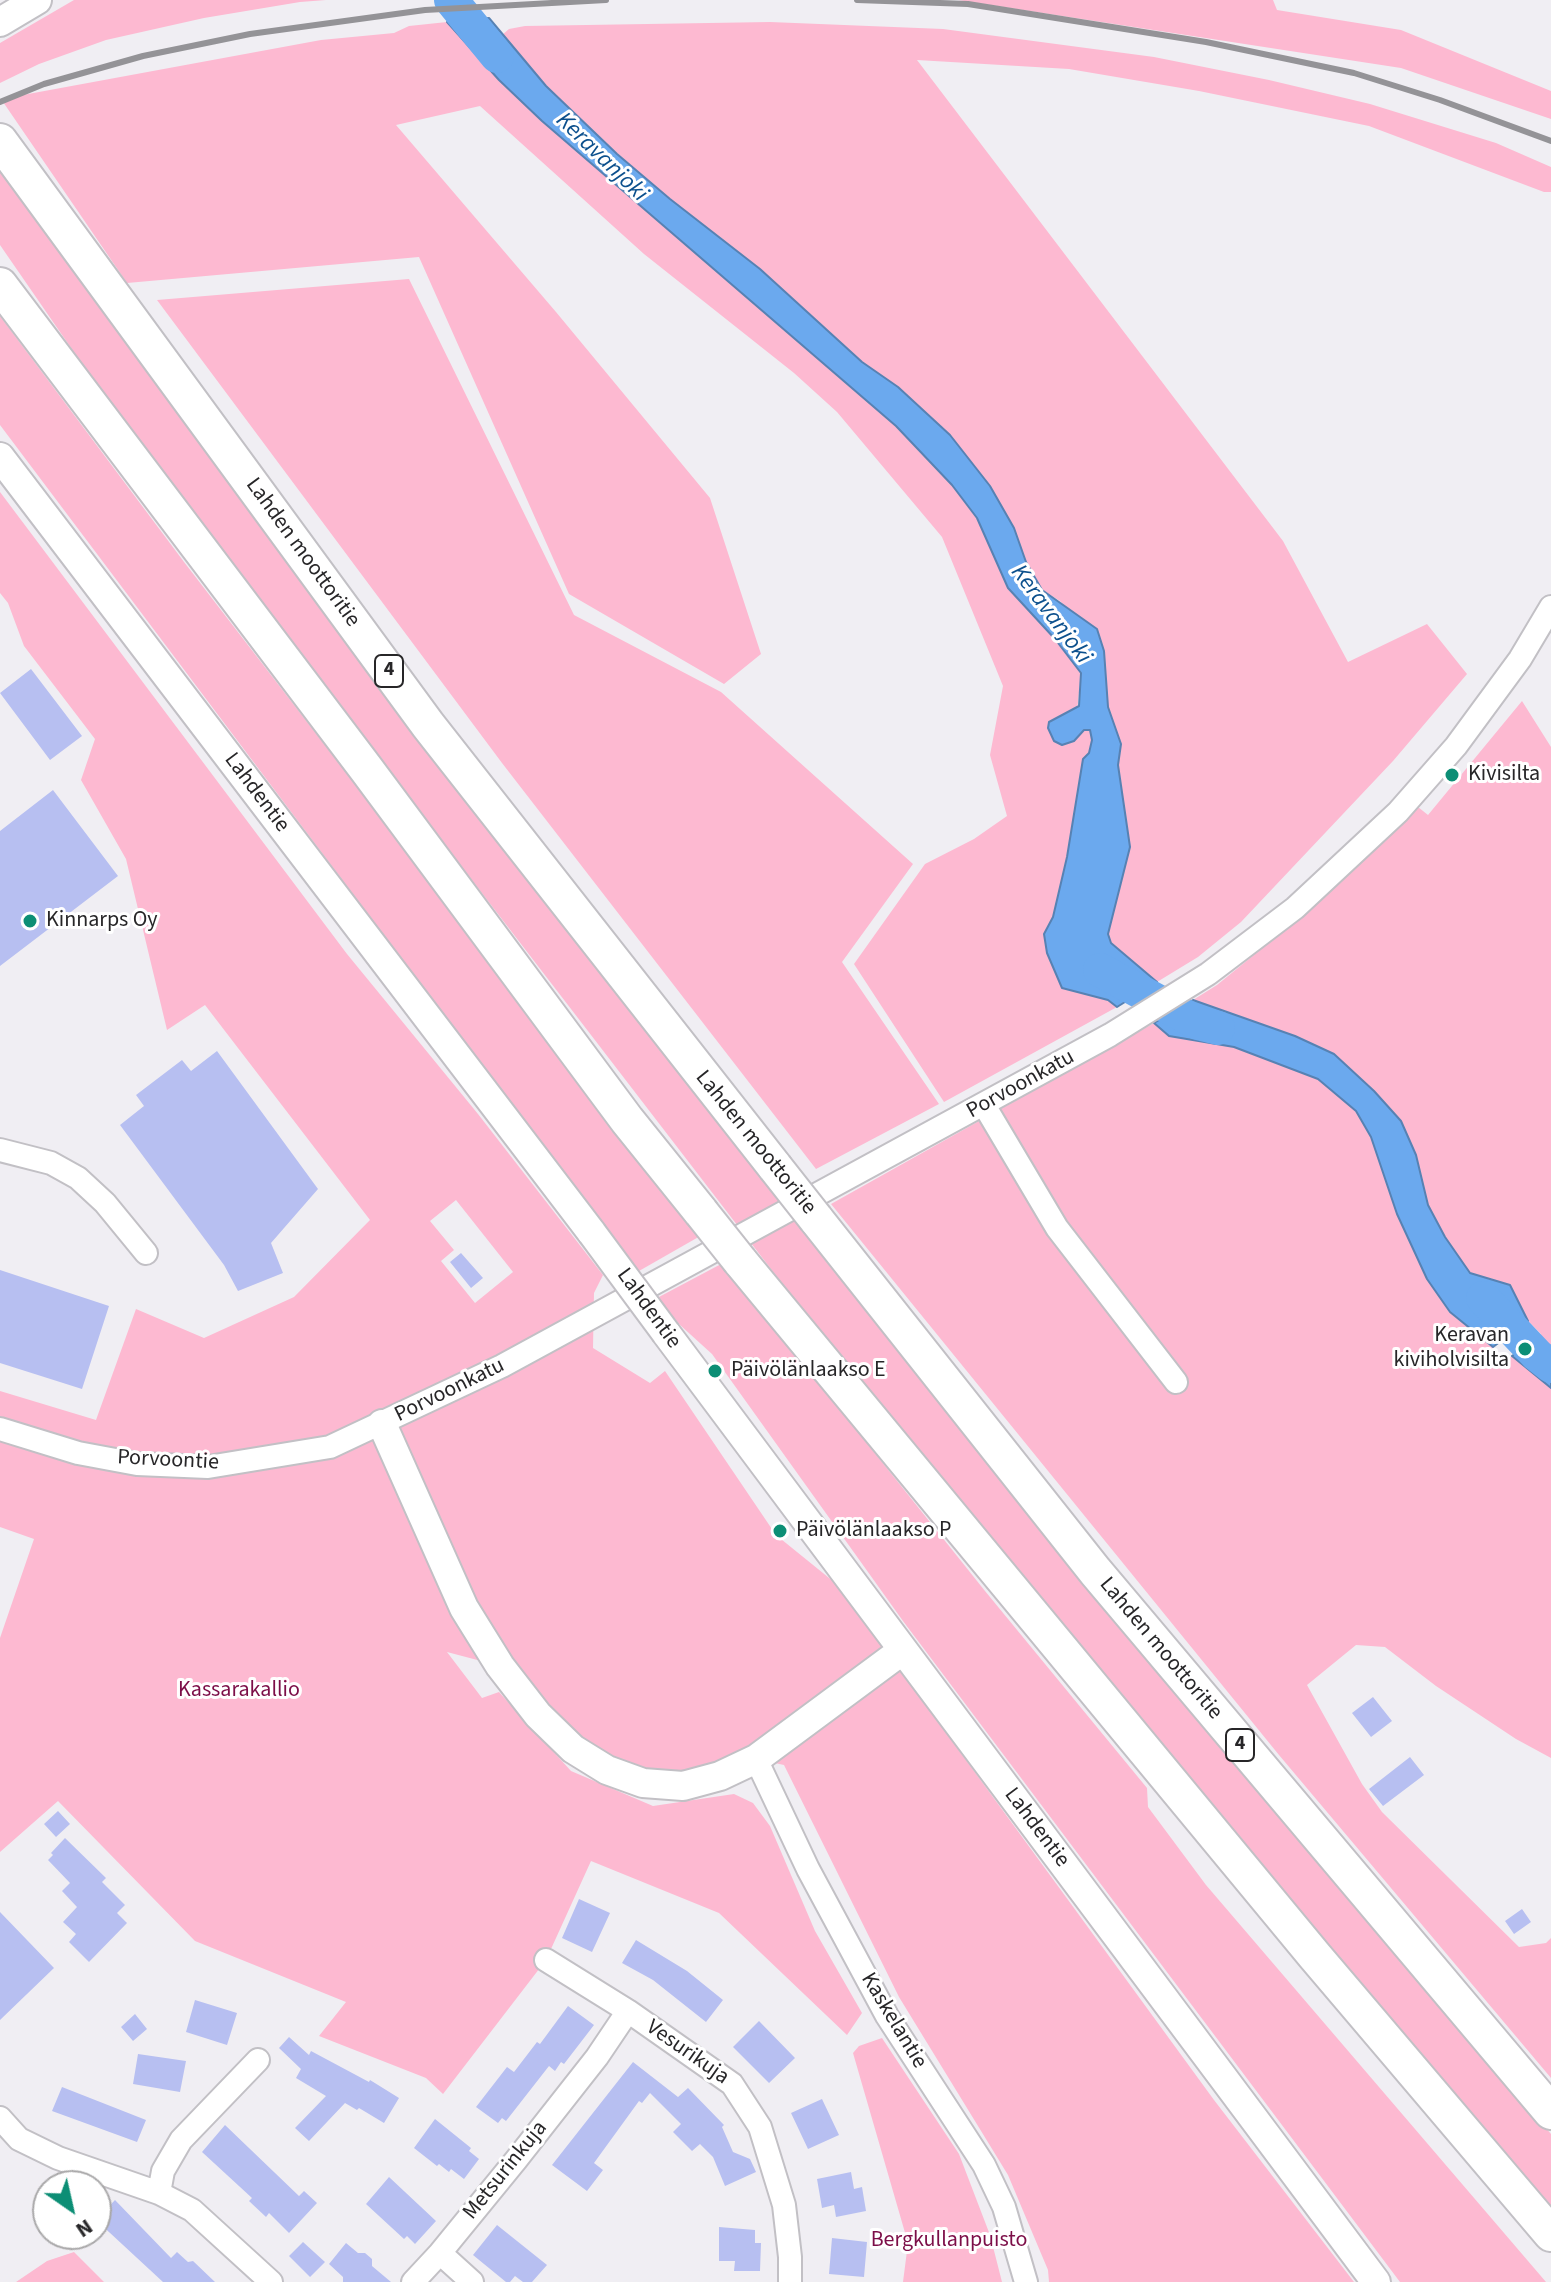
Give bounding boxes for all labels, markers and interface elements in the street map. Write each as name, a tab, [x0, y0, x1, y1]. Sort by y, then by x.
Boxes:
water label: Keravanjoki	[549, 107, 653, 209]
street label: Lahden moottoritie	[239, 473, 365, 633]
water label: Keravanjoki	[1003, 560, 1097, 670]
road number: 4	[375, 655, 403, 687]
street label: Lahdentie	[218, 748, 294, 838]
place label: Kivisilta	[1468, 762, 1540, 788]
marker: Kivisilta	[1443, 766, 1461, 784]
place label: Kinnarps Oy	[46, 908, 158, 934]
marker: Kinnarps Oy	[21, 912, 39, 930]
street label: Porvoonkatu	[963, 1045, 1079, 1125]
street label: Lahden moottoritie	[689, 1066, 821, 1220]
street label: Lahdentie	[610, 1264, 686, 1354]
place label: Keravan kiviholvisilta	[1394, 1323, 1509, 1374]
marker: Keravan kiviholvisilta	[1516, 1340, 1534, 1358]
street label: Porvoonkatu	[391, 1353, 509, 1429]
place label: Päivölänlaakso E	[731, 1358, 886, 1384]
marker: Päivölänlaakso E	[706, 1362, 724, 1380]
street label: Porvoontie	[116, 1445, 220, 1477]
place label: Päivölänlaakso P	[796, 1518, 952, 1544]
marker: Päivölänlaakso P	[771, 1522, 789, 1540]
street label: Lahden moottoritie	[1093, 1572, 1227, 1726]
park label: Kassarakallio	[178, 1678, 300, 1704]
road number: 4	[1226, 1729, 1254, 1761]
street label: Lahdentie	[998, 1783, 1074, 1873]
street label: Kaskelantie	[854, 1968, 932, 2074]
street label: Vesurikuja	[640, 2015, 734, 2091]
street label: Metsurinkuja	[458, 2116, 554, 2226]
north arrow	[32, 2170, 112, 2250]
text: N	[69, 2211, 99, 2246]
park label: Bergkullanpuisto	[871, 2228, 1027, 2254]

